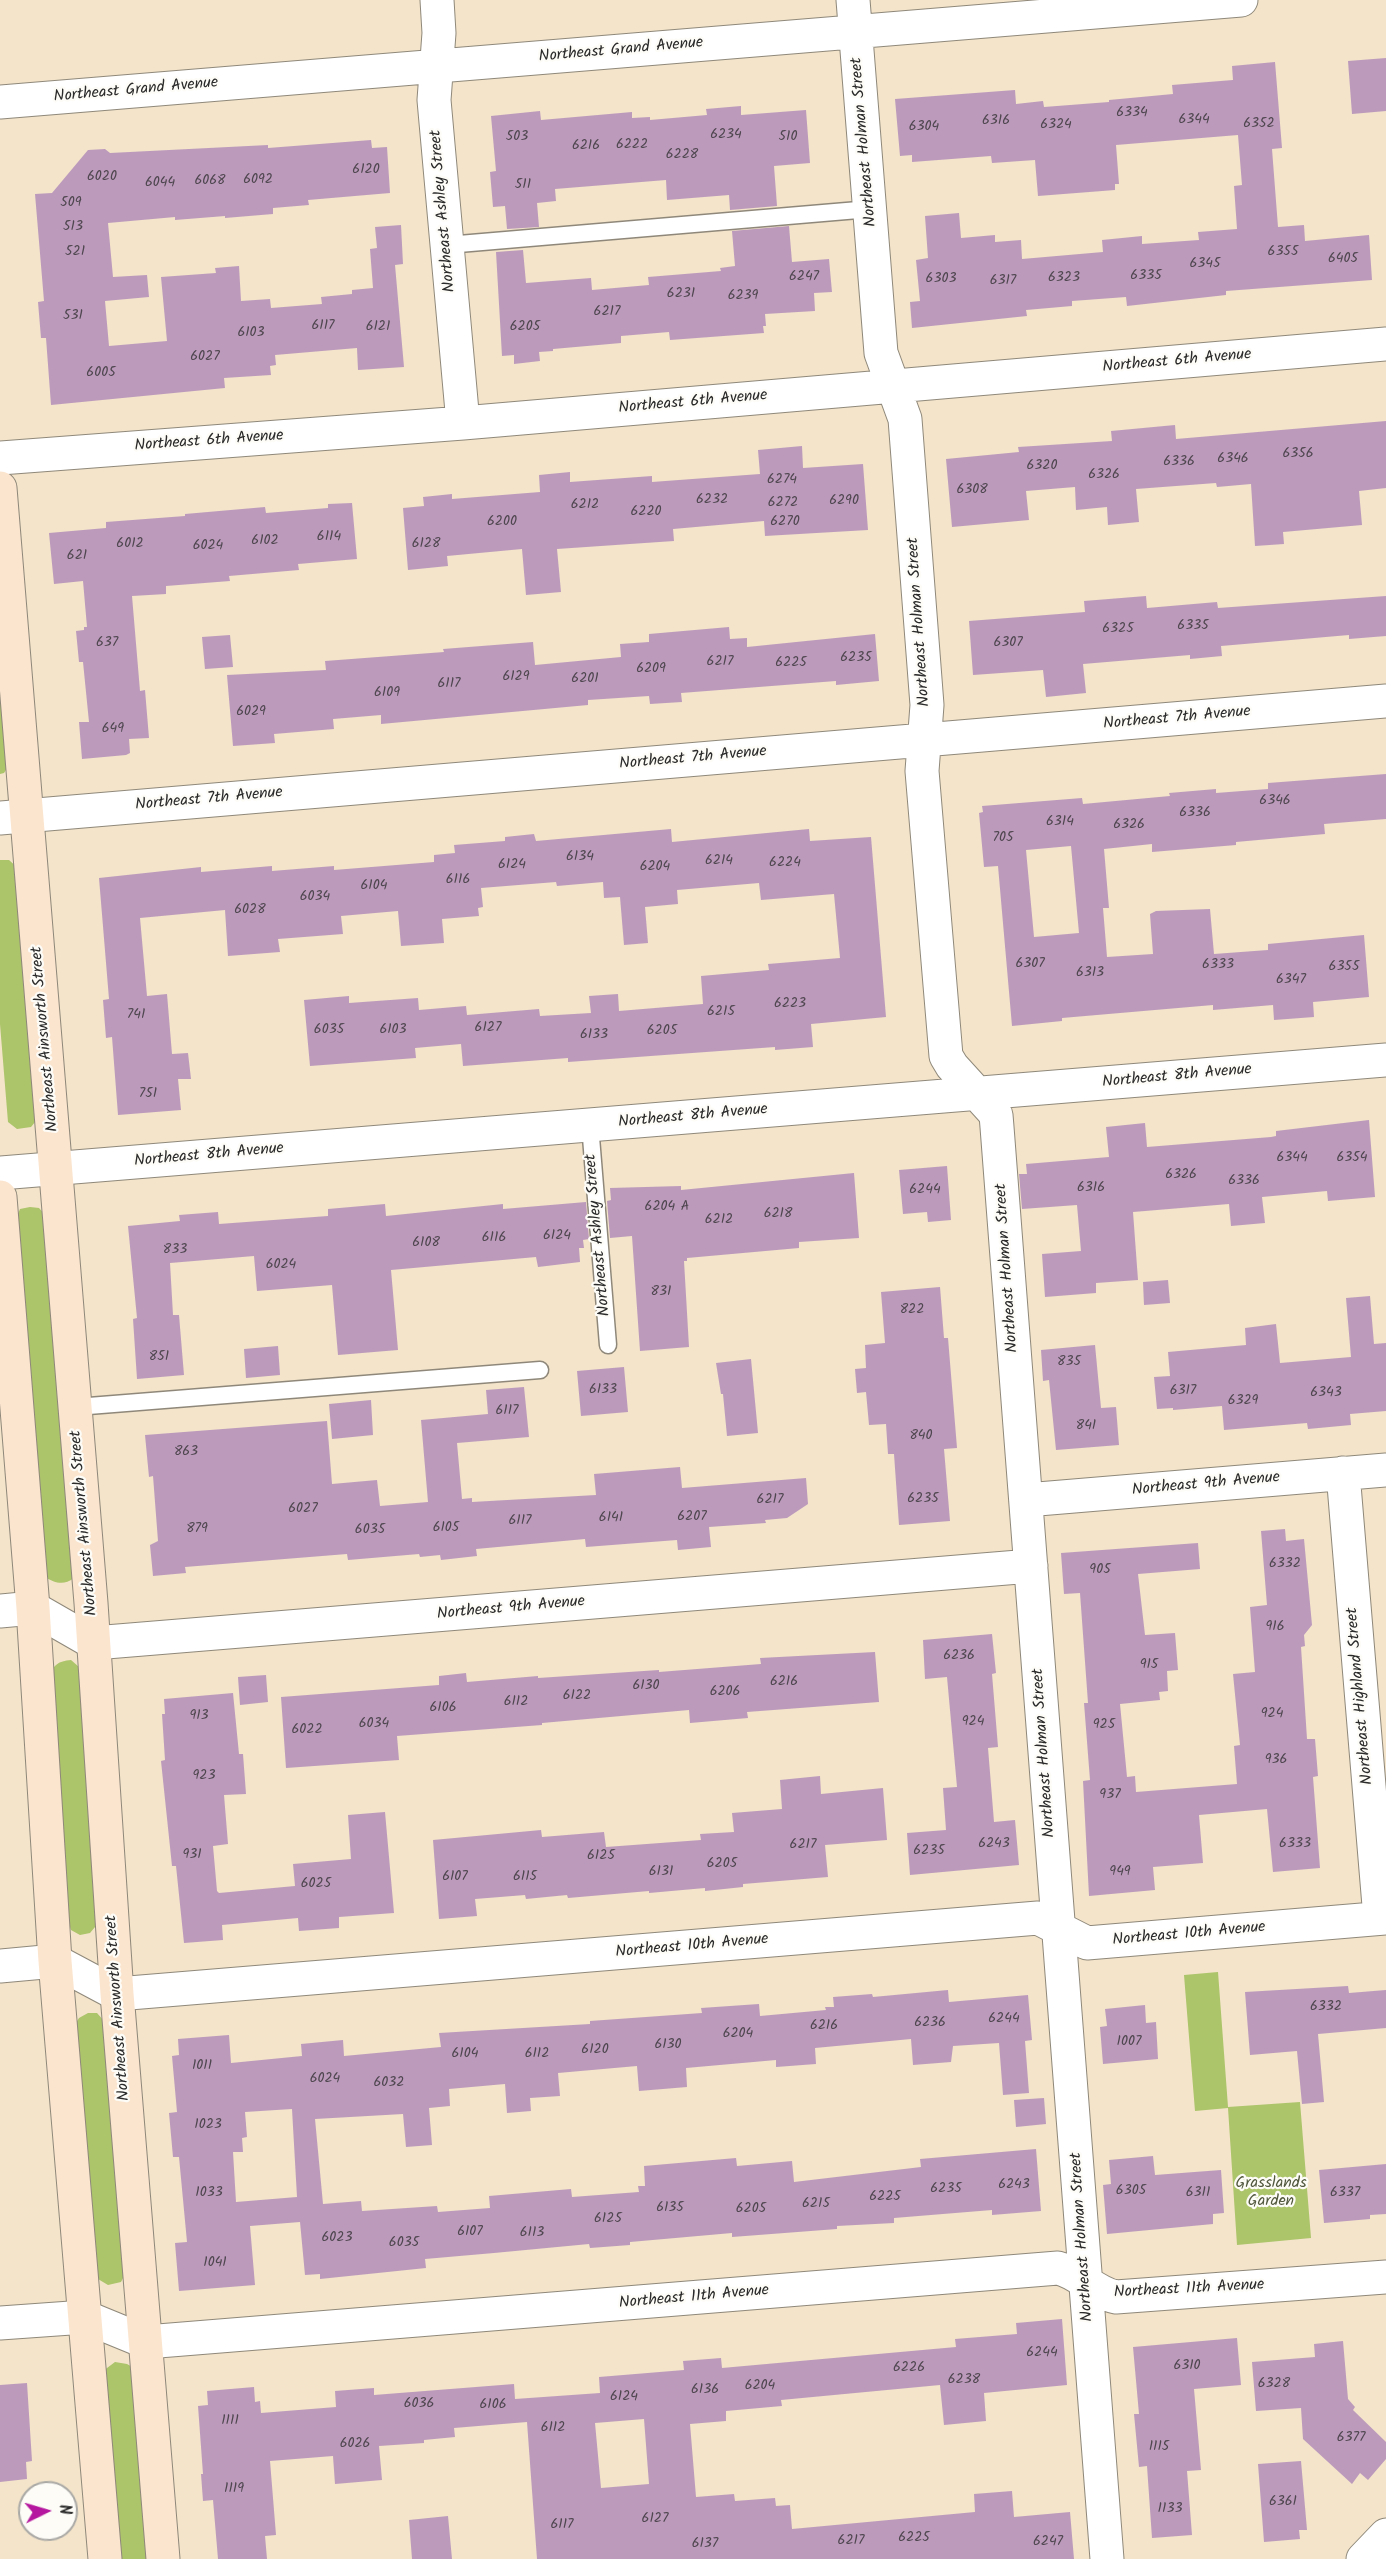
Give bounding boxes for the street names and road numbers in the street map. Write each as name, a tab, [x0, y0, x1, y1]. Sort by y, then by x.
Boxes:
street label: Northeast Grand Avenue	[538, 34, 704, 68]
street label: Northeast Holman Street	[848, 57, 882, 227]
street label: Northeast Grand Avenue	[53, 74, 219, 108]
street label: Northeast Ashley Street	[427, 129, 461, 293]
street label: Northeast 6th Avenue	[1102, 346, 1252, 378]
street label: Northeast 6th Avenue	[618, 387, 768, 419]
street label: Northeast 6th Avenue	[134, 427, 284, 457]
street label: Northeast Holman Street	[904, 537, 936, 707]
street label: Northeast 7th Avenue	[1102, 703, 1252, 735]
street label: Northeast 7th Avenue	[618, 743, 768, 775]
street label: Northeast 7th Avenue	[134, 784, 284, 816]
street label: Northeast Ainsworth Street	[28, 945, 64, 1133]
street label: Northeast 8th Avenue	[1101, 1061, 1253, 1093]
street label: Northeast 8th Avenue	[617, 1101, 769, 1133]
street label: Northeast 8th Avenue	[133, 1140, 285, 1172]
street label: Northeast Ashley Street	[582, 1153, 616, 1317]
street label: Northeast Holman Street	[992, 1183, 1024, 1353]
street label: Northeast Ainsworth Street	[67, 1429, 103, 1617]
street label: Northeast 9th Avenue	[1131, 1469, 1281, 1501]
street label: Northeast 9th Avenue	[436, 1593, 586, 1625]
street label: Northeast Highland Street	[1344, 1607, 1378, 1785]
street label: Northeast Holman Street	[1029, 1668, 1061, 1838]
street label: Northeast Ainsworth Street	[103, 1914, 135, 2102]
street label: Northeast 10th Avenue	[1112, 1919, 1266, 1951]
street label: Northeast 10th Avenue	[615, 1931, 769, 1963]
street label: Northeast Holman Street	[1067, 2152, 1099, 2322]
street label: Northeast 11th Avenue	[1113, 2276, 1265, 2304]
street label: Northeast 11th Avenue	[618, 2282, 770, 2314]

